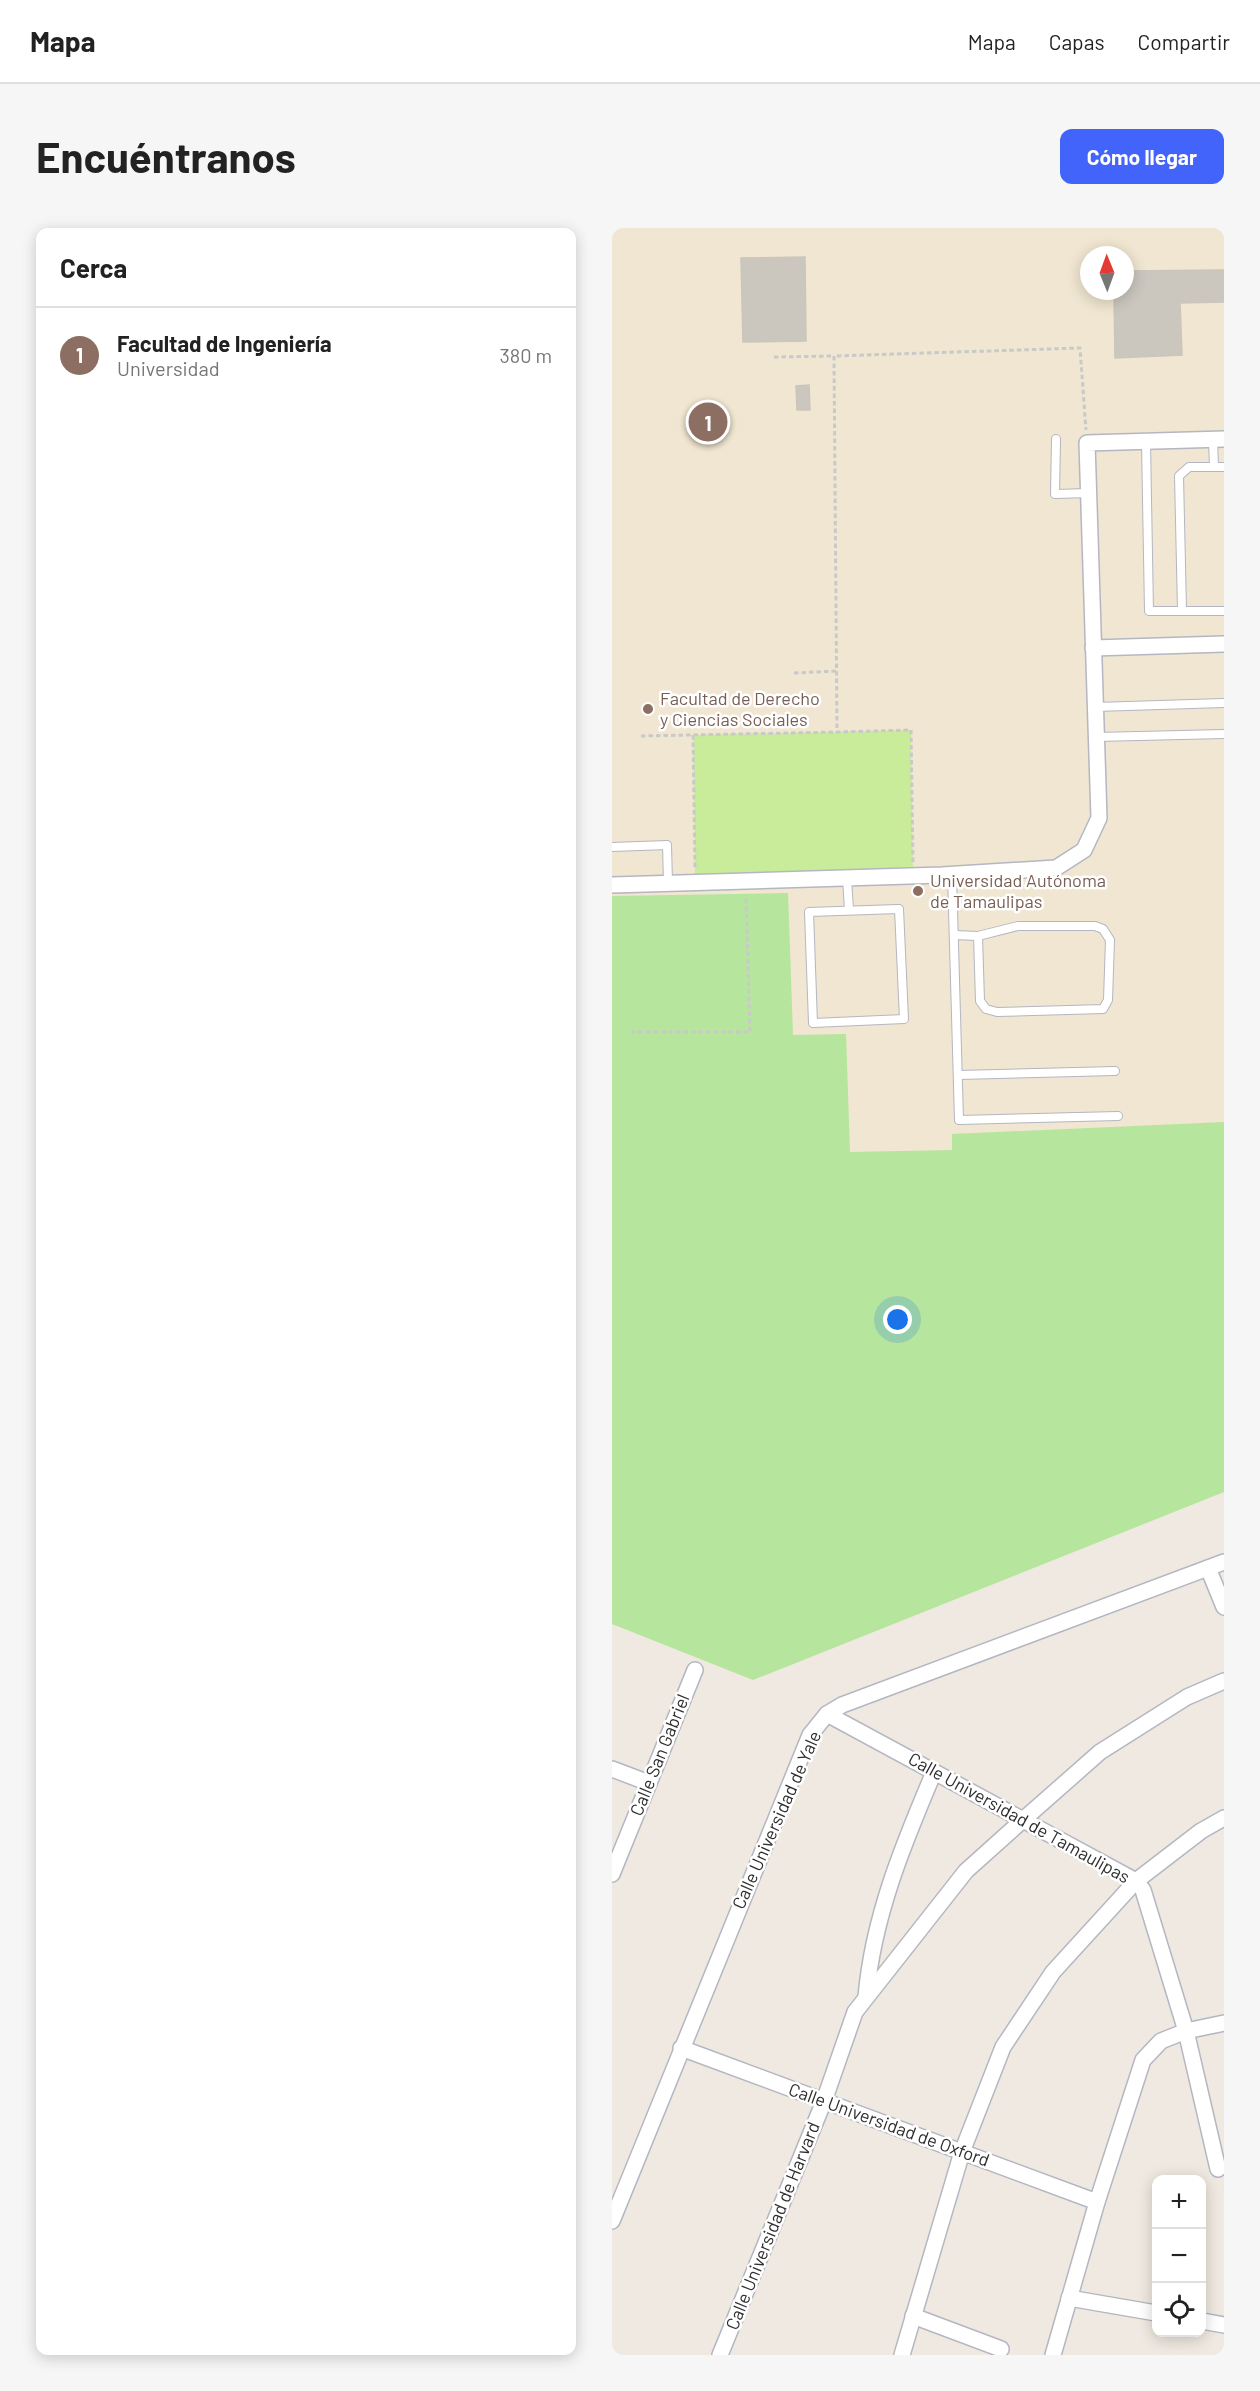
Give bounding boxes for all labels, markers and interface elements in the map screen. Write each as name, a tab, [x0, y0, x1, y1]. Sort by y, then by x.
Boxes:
text: Mapa	[30, 24, 96, 58]
text: Mapa	[968, 29, 1016, 54]
text: Capas	[1049, 29, 1105, 54]
text: Compartir	[1138, 29, 1230, 54]
button: Cómo llegar	[1060, 129, 1224, 184]
text: Encuéntranos	[36, 131, 296, 181]
north arrow	[1080, 246, 1134, 300]
text: Cerca	[60, 252, 127, 283]
text: Facultad de Ingeniería	[117, 330, 332, 356]
text: 1	[76, 343, 83, 367]
text: 380 m	[499, 343, 552, 367]
text: Universidad	[117, 356, 220, 380]
pin: 1	[688, 400, 728, 444]
place label: Facultad de Derecho y Ciencias Sociales	[660, 687, 820, 730]
marker: Facultad de Derecho y Ciencias Sociales	[641, 702, 655, 716]
place label: Universidad Autónoma de Tamaulipas	[930, 869, 1106, 912]
marker: Universidad Autónoma de Tamaulipas	[911, 884, 925, 898]
your location	[883, 1305, 912, 1334]
street label: Calle San Gabriel	[625, 1691, 693, 1819]
street label: Calle Universidad de Yale	[727, 1727, 825, 1912]
street label: Calle Universidad de Tamaulipas	[905, 1747, 1134, 1887]
street label: Calle Universidad de Oxford	[786, 2077, 993, 2171]
street label: Calle Universidad de Harvard	[720, 2118, 824, 2333]
map controls	[1152, 2175, 1206, 2337]
button: +	[1152, 2175, 1206, 2229]
button: −	[1152, 2229, 1206, 2283]
button: locate	[1152, 2283, 1206, 2337]

